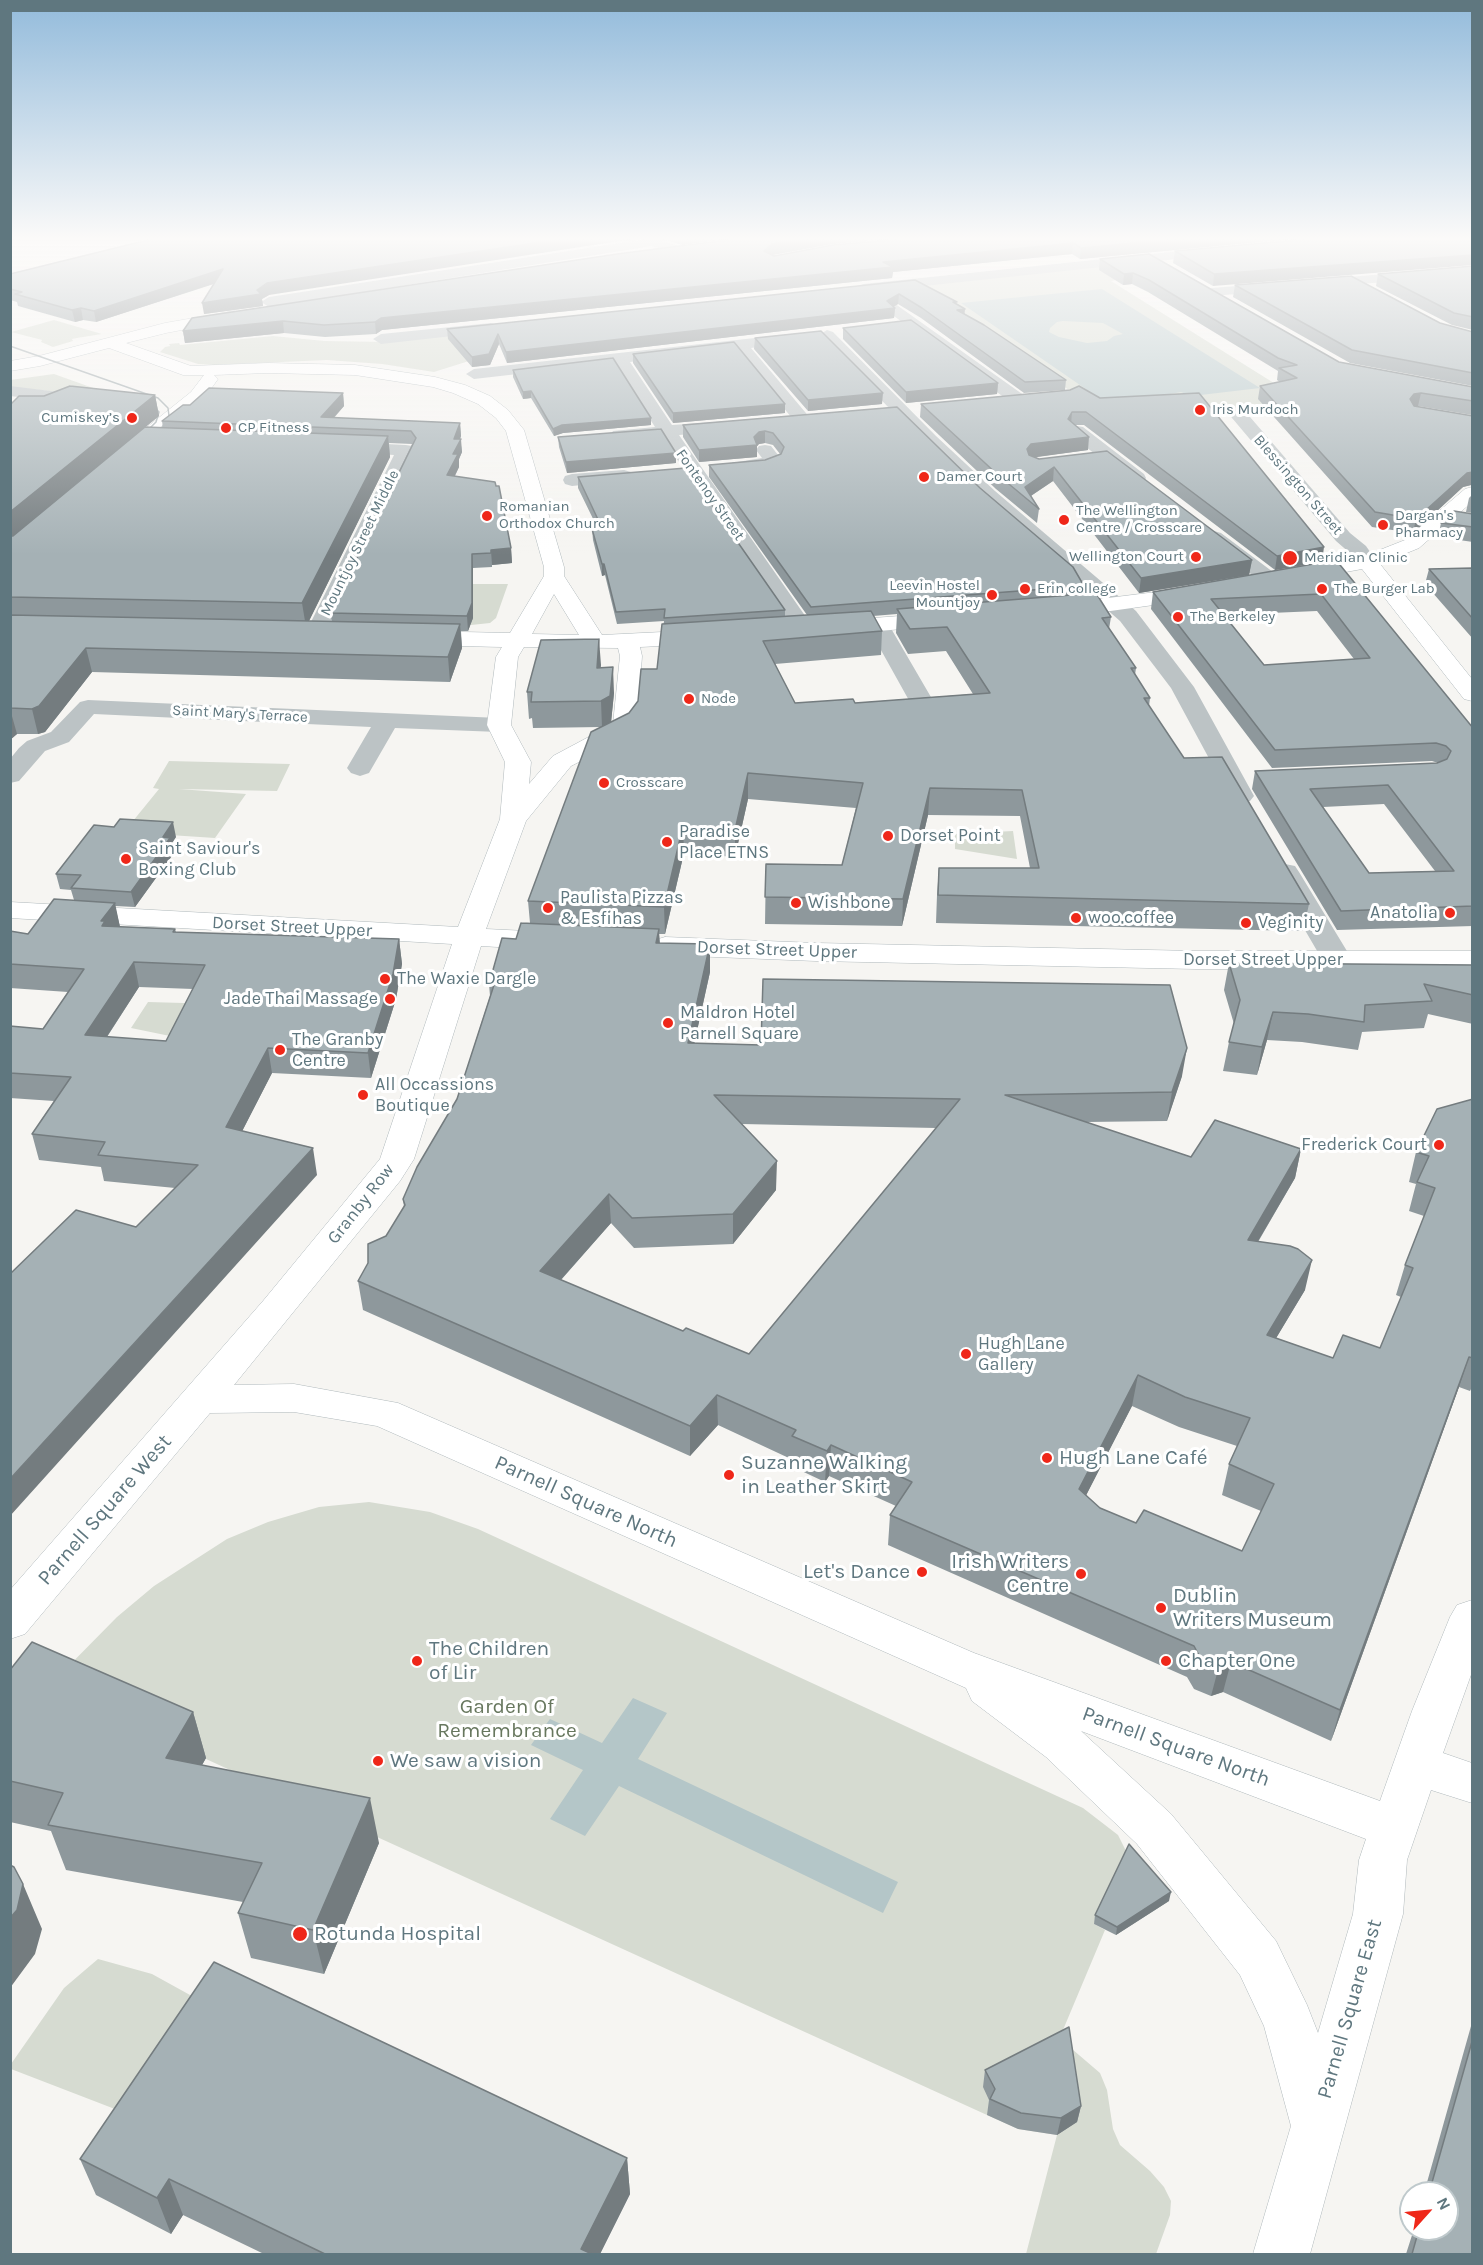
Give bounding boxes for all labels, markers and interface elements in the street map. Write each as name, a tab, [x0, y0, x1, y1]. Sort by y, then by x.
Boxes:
place label: Iris Murdoch	[1212, 401, 1299, 419]
marker: Iris Murdoch	[1193, 403, 1207, 417]
place label: Cumiskey’s	[41, 409, 120, 427]
marker: Cumiskey’s	[125, 411, 139, 425]
place label: CP Fitness	[238, 419, 310, 437]
marker: CP Fitness	[219, 421, 233, 435]
street label: Blessington Street	[1250, 431, 1346, 539]
street label: Fontenoy Street	[672, 446, 748, 544]
street label: Mountjoy Street Middle	[317, 467, 403, 619]
place label: Damer Court	[936, 468, 1022, 486]
marker: Damer Court	[917, 470, 931, 484]
place label: Romanian Orthodox Church	[499, 498, 615, 533]
place label: The Wellington Centre / Crosscare	[1076, 502, 1202, 537]
place label: Dargan's Pharmacy	[1395, 507, 1463, 542]
marker: Romanian Orthodox Church	[480, 509, 494, 523]
marker: The Wellington Centre / Crosscare	[1057, 513, 1071, 527]
marker: Dargan's Pharmacy	[1376, 518, 1390, 532]
place label: Wellington Court	[1069, 548, 1184, 566]
marker: Meridian Clinic	[1281, 549, 1299, 567]
place label: Meridian Clinic	[1304, 549, 1408, 567]
marker: Wellington Court	[1189, 550, 1203, 564]
place label: Leevin Hostel Mountjoy	[889, 577, 980, 612]
place label: Erin college	[1037, 580, 1116, 598]
place label: The Burger Lab	[1334, 580, 1435, 598]
marker: Erin college	[1018, 582, 1032, 596]
marker: The Burger Lab	[1315, 582, 1329, 596]
marker: Leevin Hostel Mountjoy	[985, 588, 999, 602]
place label: The Berkeley	[1190, 608, 1275, 626]
marker: The Berkeley	[1171, 610, 1185, 624]
place label: Node	[701, 690, 736, 708]
marker: Node	[682, 692, 696, 706]
street label: Saint Mary's Terrace	[172, 701, 308, 727]
place label: Crosscare	[616, 774, 684, 792]
marker: Crosscare	[597, 776, 611, 790]
place label: Paradise Place ETNS	[679, 821, 769, 864]
place label: Dorset Point	[900, 825, 1001, 847]
marker: Dorset Point	[881, 829, 895, 843]
marker: Paradise Place ETNS	[660, 835, 674, 849]
place label: Saint Saviour's Boxing Club	[138, 838, 260, 880]
marker: Saint Saviour's Boxing Club	[119, 852, 133, 866]
place label: Paulista Pizzas & Esfihas	[560, 887, 683, 930]
place label: Wishbone	[808, 892, 890, 914]
marker: Wishbone	[789, 896, 803, 910]
marker: Paulista Pizzas & Esfihas	[541, 901, 555, 915]
place label: Anatolia	[1370, 902, 1438, 924]
marker: Anatolia	[1443, 906, 1457, 920]
place label: woo.coffee	[1088, 907, 1174, 929]
marker: woo.coffee	[1069, 911, 1083, 925]
street label: Dorset Street Upper	[211, 912, 373, 942]
place label: Veginity	[1258, 912, 1324, 934]
marker: Veginity	[1239, 916, 1253, 930]
street label: Dorset Street Upper	[697, 936, 857, 964]
street label: Dorset Street Upper	[1183, 949, 1343, 971]
place label: The Waxie Dargle	[397, 968, 536, 990]
marker: The Waxie Dargle	[378, 972, 392, 986]
place label: Jade Thai Massage	[224, 988, 378, 1010]
marker: Jade Thai Massage	[383, 992, 397, 1006]
place label: Maldron Hotel Parnell Square	[680, 1002, 799, 1044]
marker: Maldron Hotel Parnell Square	[661, 1016, 675, 1030]
place label: The Granby Centre	[292, 1029, 383, 1072]
marker: The Granby Centre	[273, 1043, 287, 1057]
place label: All Occassions Boutique	[375, 1074, 494, 1116]
marker: All Occassions Boutique	[356, 1088, 370, 1102]
place label: Frederick Court	[1301, 1134, 1427, 1156]
marker: Frederick Court	[1432, 1138, 1446, 1152]
street label: Granby Row	[323, 1159, 399, 1249]
place label: Hugh Lane Gallery	[978, 1333, 1065, 1376]
marker: Hugh Lane Gallery	[959, 1347, 973, 1361]
street label: Parnell Square West	[33, 1430, 177, 1590]
place label: Hugh Lane Café	[1059, 1445, 1208, 1471]
street label: Parnell Square North	[491, 1450, 681, 1554]
place label: Suzanne Walking in Leather Skirt	[741, 1450, 907, 1500]
marker: Hugh Lane Café	[1040, 1451, 1054, 1465]
marker: Suzanne Walking in Leather Skirt	[722, 1468, 736, 1482]
place label: Irish Writers Centre	[951, 1549, 1069, 1599]
place label: Let's Dance	[803, 1559, 910, 1585]
marker: Let's Dance	[915, 1565, 929, 1579]
marker: Irish Writers Centre	[1074, 1567, 1088, 1581]
place label: Dublin Writers Museum	[1173, 1583, 1332, 1633]
marker: Dublin Writers Museum	[1154, 1601, 1168, 1615]
place label: The Children of Lir	[429, 1636, 549, 1686]
place label: Chapter One	[1178, 1648, 1296, 1674]
marker: The Children of Lir	[410, 1654, 424, 1668]
marker: Chapter One	[1159, 1654, 1173, 1668]
park label: Garden Of Remembrance	[437, 1694, 577, 1744]
street label: Parnell Square North	[1079, 1701, 1273, 1793]
place label: We saw a vision	[390, 1748, 541, 1774]
marker: We saw a vision	[371, 1754, 385, 1768]
street label: Parnell Square East	[1312, 1916, 1388, 2102]
place label: Rotunda Hospital	[314, 1921, 481, 1947]
marker: Rotunda Hospital	[291, 1925, 309, 1943]
north arrow	[1399, 2181, 1459, 2241]
text: N	[1433, 2194, 1455, 2213]

